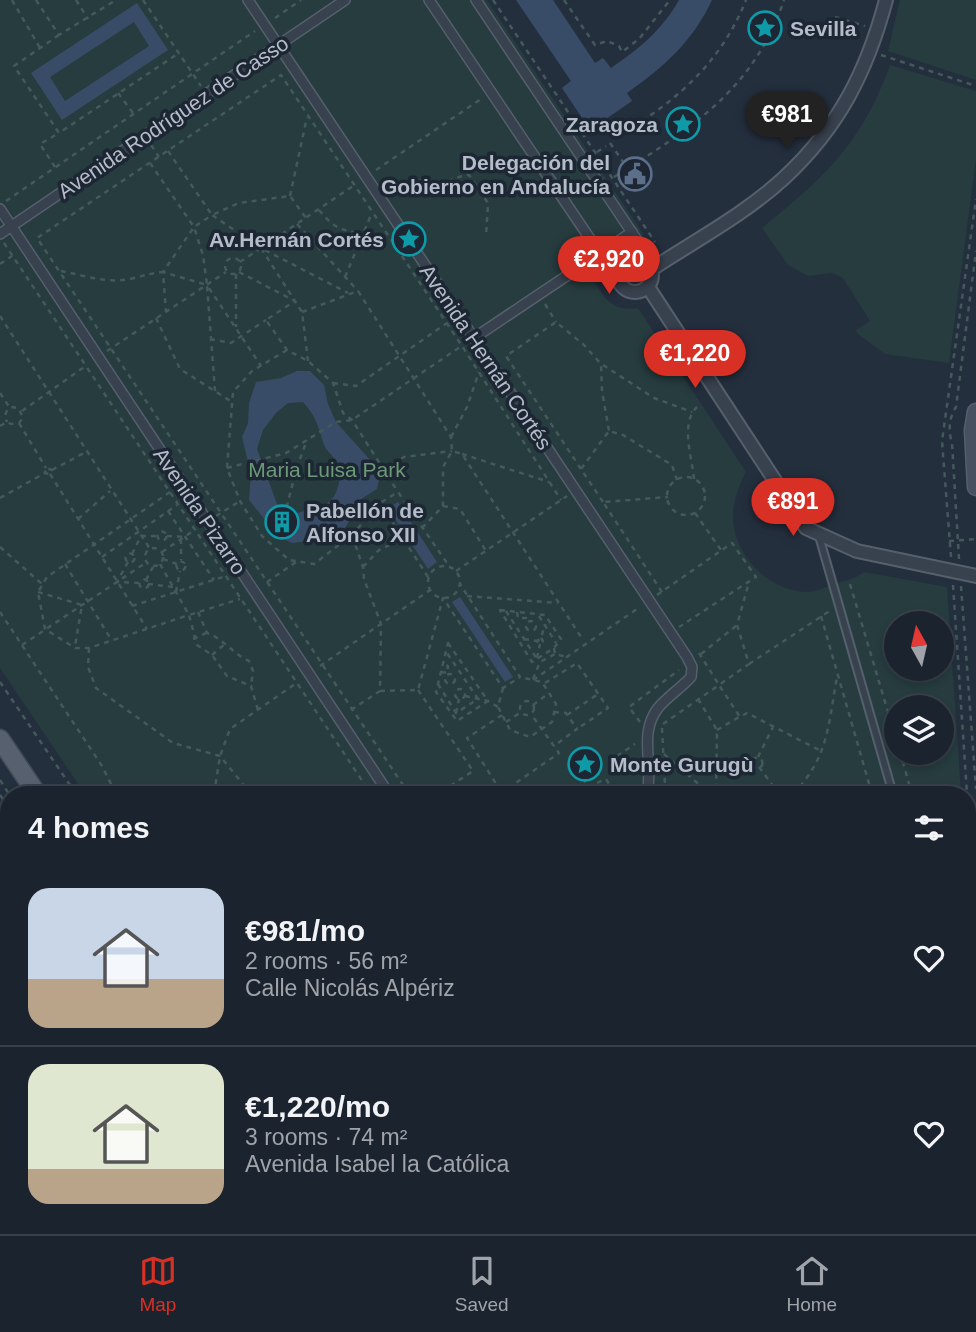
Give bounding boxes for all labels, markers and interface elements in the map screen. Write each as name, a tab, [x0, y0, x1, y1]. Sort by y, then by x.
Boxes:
place icon: Sevilla	[746, 9, 784, 47]
place label: Sevilla	[790, 17, 857, 40]
street label: Avenida Rodríguez de Casso	[53, 31, 293, 203]
pin: €981	[746, 92, 828, 151]
text: €981	[761, 101, 813, 127]
place icon: Zaragoza	[664, 105, 702, 143]
place label: Zaragoza	[566, 113, 658, 136]
place label: Delegación del Gobierno en Andalucía	[381, 151, 610, 198]
public building icon: Delegación del Gobierno en Andalucía	[616, 155, 654, 193]
place icon: Av.Hernán Cortés	[390, 220, 428, 258]
place label: Av.Hernán Cortés	[209, 228, 384, 251]
pin: €2,920	[552, 236, 666, 296]
text: €2,920	[574, 246, 644, 272]
street label: Avenida Hernán Cortés	[416, 260, 556, 454]
pin: €1,220	[638, 330, 752, 390]
text: €1,220	[660, 340, 730, 366]
street label: Avenida Pizarro	[149, 443, 251, 579]
park label: Maria Luisa Park	[248, 458, 406, 481]
pin: €891	[752, 478, 834, 538]
text: €891	[767, 488, 819, 514]
place label: Pabellón de Alfonso XII	[306, 499, 424, 546]
building icon: Pabellón de Alfonso XII	[263, 503, 301, 541]
north arrow	[884, 611, 954, 681]
map controls	[884, 611, 954, 765]
button: layers	[884, 695, 954, 765]
place icon: Monte Gurugù	[566, 745, 604, 783]
place label: Monte Gurugù	[610, 753, 753, 776]
icon: filters	[910, 809, 948, 847]
text: 4 homes	[28, 811, 150, 844]
text: €981/mo	[245, 914, 365, 947]
icon: home	[84, 916, 168, 1000]
icon: heart	[910, 939, 948, 977]
text: 2 rooms · 56 m²	[245, 948, 407, 974]
text: Calle Nicolás Alpériz	[245, 975, 455, 1001]
text: €1,220/mo	[245, 1090, 390, 1123]
icon: home	[84, 1092, 168, 1176]
icon: heart	[910, 1115, 948, 1153]
text: 3 rooms · 74 m²	[245, 1124, 407, 1150]
text: Avenida Isabel la Católica	[245, 1151, 509, 1177]
tab: Map	[139, 1252, 177, 1316]
tab: Saved	[455, 1252, 509, 1316]
tab: Home	[786, 1252, 837, 1316]

